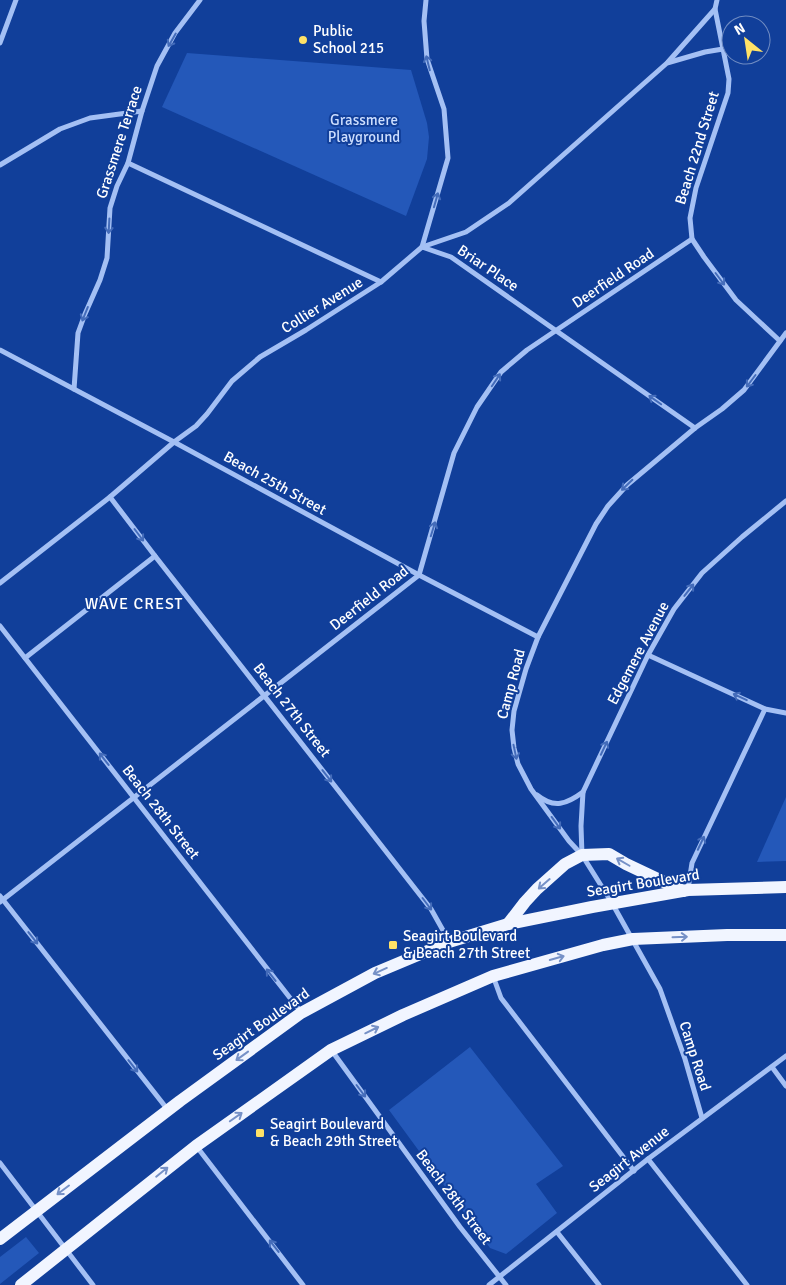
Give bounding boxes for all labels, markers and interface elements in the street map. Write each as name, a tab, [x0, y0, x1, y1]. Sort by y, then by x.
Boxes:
north arrow	[721, 15, 771, 65]
text: N	[731, 19, 748, 39]
place label: Public School 215	[313, 22, 384, 57]
one-way arrow	[167, 32, 176, 47]
marker: Public School 215	[297, 34, 309, 46]
one-way arrow	[423, 55, 433, 71]
street label: Grassmere Terrace	[92, 83, 146, 201]
street label: Beach 22nd Street	[671, 89, 723, 207]
park label: Grassmere Playground	[328, 111, 400, 146]
one-way arrow	[431, 192, 441, 208]
one-way arrow	[105, 217, 114, 233]
street label: Briar Place	[454, 241, 522, 295]
street label: Deerfield Road	[569, 244, 657, 312]
one-way arrow	[715, 272, 725, 286]
street label: Collier Avenue	[278, 273, 366, 337]
one-way arrow	[80, 306, 89, 322]
one-way arrow	[491, 373, 501, 387]
one-way arrow	[746, 374, 756, 388]
one-way arrow	[648, 395, 662, 405]
street label: Beach 25th Street	[220, 447, 330, 519]
one-way arrow	[621, 479, 633, 491]
one-way arrow	[428, 521, 438, 537]
one-way arrow	[134, 528, 145, 541]
street label: Deerfield Road	[326, 562, 412, 634]
one-way arrow	[684, 583, 694, 597]
district label: WAVE CREST	[85, 594, 183, 614]
street label: Edgemere Avenue	[603, 598, 673, 708]
street label: Camp Road	[493, 647, 529, 721]
street label: Beach 27th Street	[250, 659, 334, 761]
one-way arrow	[733, 692, 748, 702]
one-way arrow	[600, 741, 609, 756]
one-way arrow	[511, 743, 520, 759]
one-way arrow	[98, 753, 109, 766]
street label: Beach 28th Street	[119, 761, 203, 863]
one-way arrow	[322, 769, 333, 782]
one-way arrow	[550, 816, 561, 829]
one-way arrow	[697, 836, 707, 851]
one-way arrow	[616, 857, 631, 866]
street label: Seagirt Boulevard	[585, 865, 701, 901]
one-way arrow	[537, 878, 550, 890]
one-way arrow	[422, 897, 432, 911]
place label: Seagirt Boulevard & Beach 27th Street	[403, 927, 530, 962]
one-way arrow	[27, 931, 38, 944]
one-way arrow	[672, 932, 688, 942]
marker: Seagirt Boulevard & Beach 27th Street	[387, 939, 399, 951]
one-way arrow	[548, 953, 564, 962]
one-way arrow	[373, 967, 388, 977]
one-way arrow	[266, 968, 277, 981]
street label: Seagirt Boulevard	[209, 984, 313, 1064]
street label: Camp Road	[675, 1019, 715, 1093]
one-way arrow	[364, 1025, 379, 1034]
one-way arrow	[235, 1051, 249, 1061]
one-way arrow	[128, 1059, 139, 1072]
one-way arrow	[356, 1084, 366, 1098]
one-way arrow	[228, 1112, 242, 1122]
place label: Seagirt Boulevard & Beach 29th Street	[270, 1115, 397, 1150]
street label: Seagirt Avenue	[585, 1122, 673, 1196]
marker: Seagirt Boulevard & Beach 29th Street	[254, 1127, 266, 1139]
street label: Beach 28th Street	[412, 1146, 496, 1248]
one-way arrow	[156, 1167, 169, 1178]
one-way arrow	[56, 1185, 70, 1195]
one-way arrow	[268, 1240, 279, 1253]

